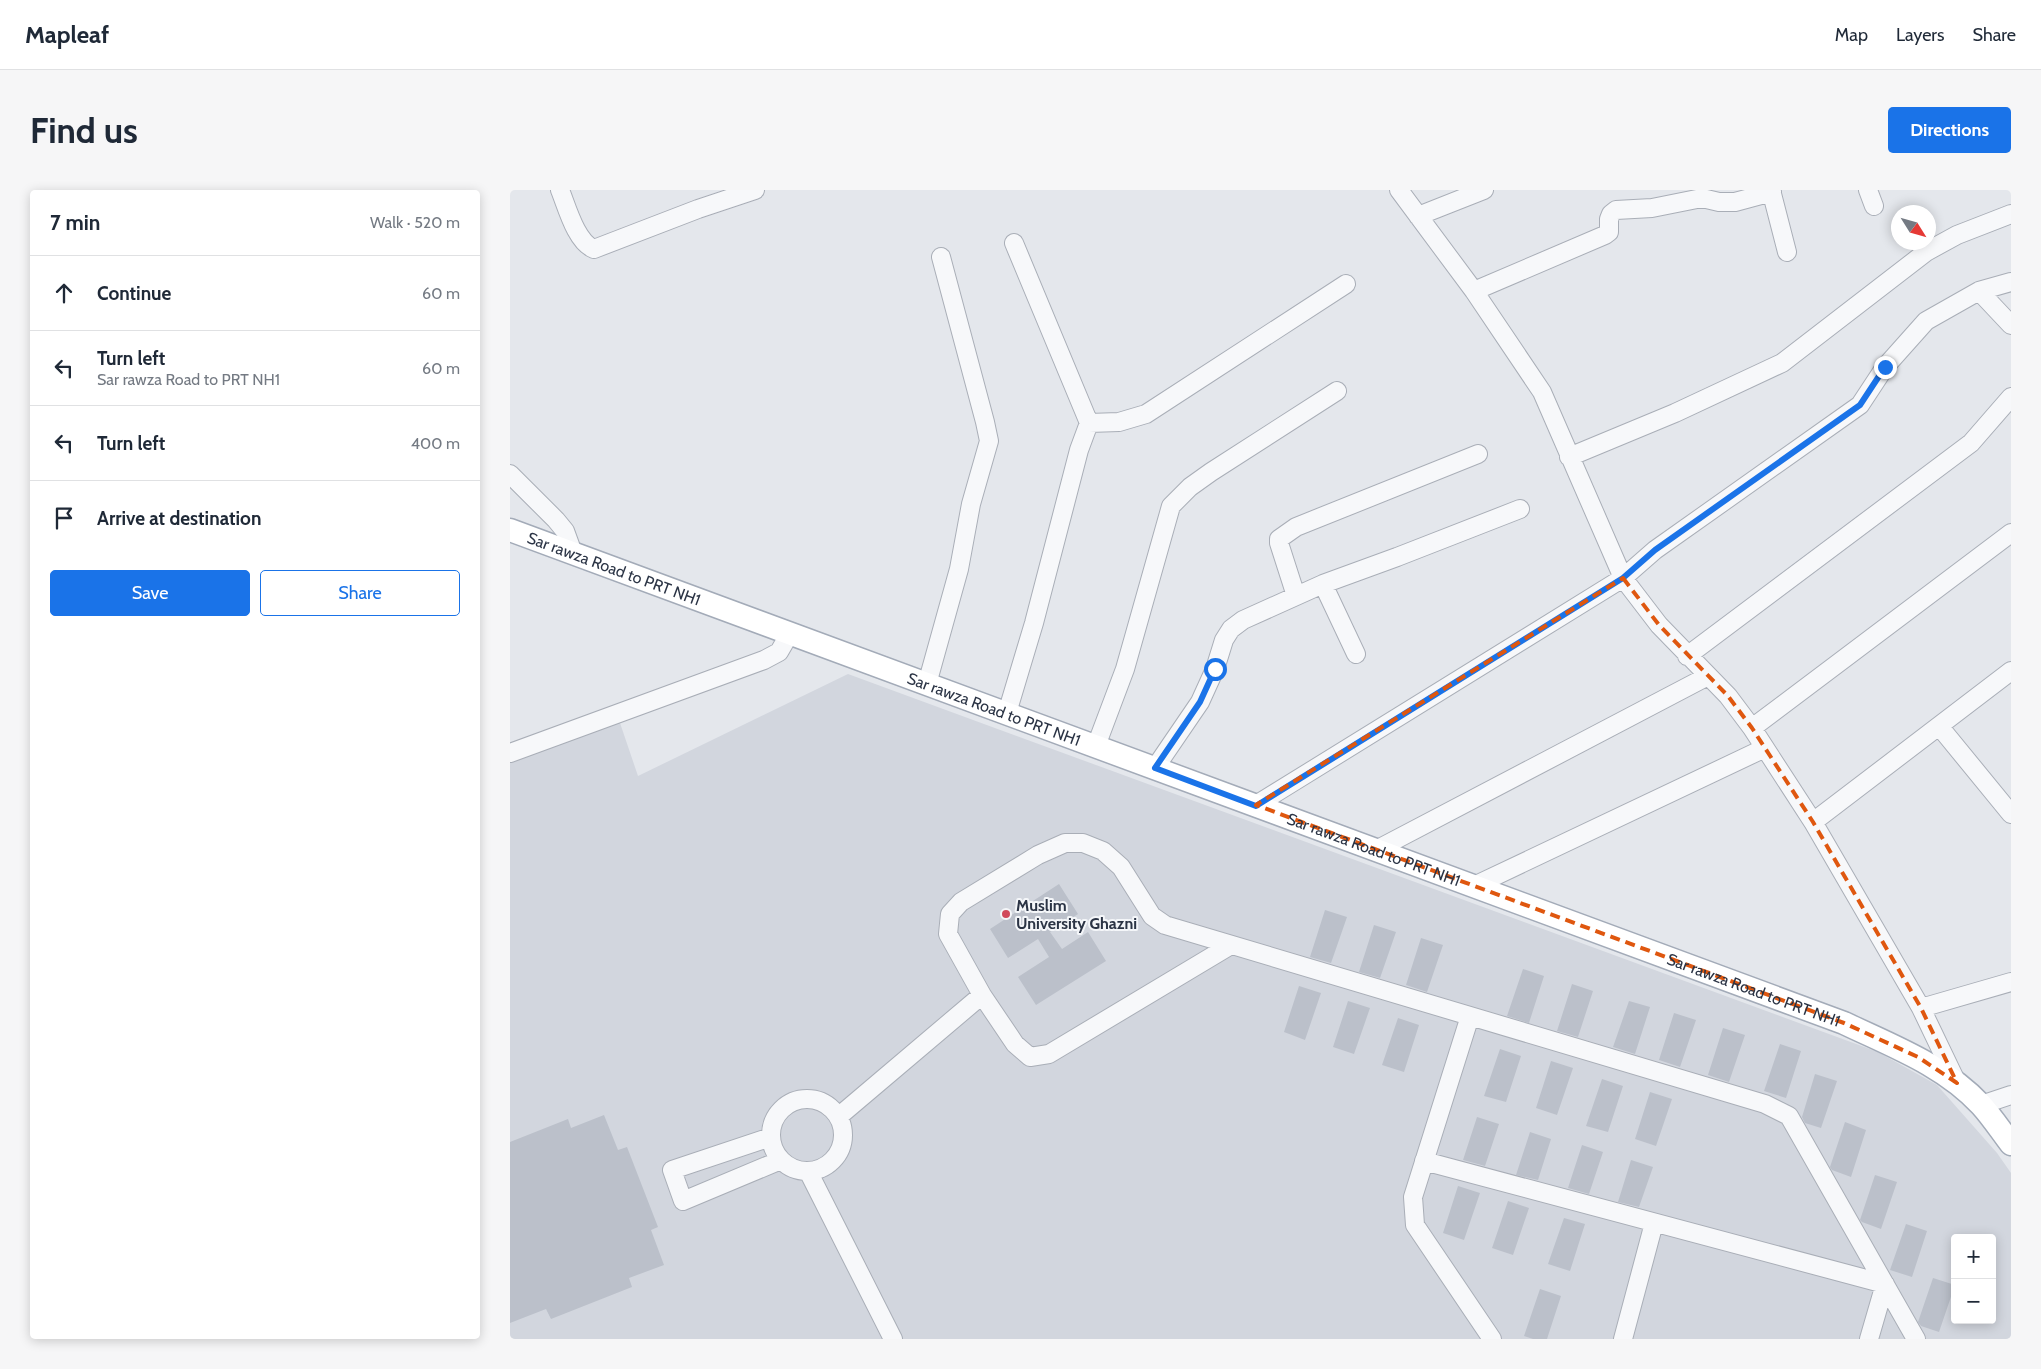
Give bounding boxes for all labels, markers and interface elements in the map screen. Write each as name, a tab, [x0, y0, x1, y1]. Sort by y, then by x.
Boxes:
text: Mapleaf	[25, 20, 109, 49]
text: Map	[1835, 24, 1868, 46]
text: Layers	[1896, 24, 1945, 46]
text: Share	[1973, 24, 2016, 46]
button: Directions	[1888, 107, 2011, 153]
text: Find us	[30, 109, 138, 152]
north arrow	[1891, 205, 1936, 250]
text: 7 min	[50, 210, 100, 235]
text: Walk · 520 m	[370, 213, 460, 232]
icon: ahead	[50, 279, 78, 307]
text: Continue	[97, 282, 171, 305]
text: 60 m	[422, 284, 460, 303]
text: Turn left	[97, 347, 165, 370]
icon: left	[50, 354, 78, 382]
route end	[1874, 356, 1897, 379]
text: 60 m	[422, 359, 460, 378]
text: Sar rawza Road to PRT NH1	[97, 370, 280, 389]
icon: left	[50, 429, 78, 457]
text: Turn left	[97, 432, 165, 455]
text: 400 m	[411, 434, 460, 453]
icon: arrive	[50, 504, 78, 532]
text: Arrive at destination	[97, 507, 261, 530]
street label: Sar rawza Road to PRT NH1	[525, 528, 703, 610]
button: Save	[50, 570, 250, 616]
button: Share	[260, 570, 460, 616]
route start	[1204, 658, 1227, 681]
street label: Sar rawza Road to PRT NH1	[905, 669, 1083, 750]
street label: Sar rawza Road to PRT NH1	[1284, 809, 1463, 890]
place label: Muslim University Ghazni	[1016, 896, 1137, 933]
marker: Muslim University Ghazni	[1000, 908, 1012, 920]
street label: Sar rawza Road to PRT NH1	[1664, 949, 1843, 1031]
map controls	[1951, 1234, 1996, 1324]
button: +	[1951, 1234, 1996, 1279]
button: −	[1951, 1279, 1996, 1324]

